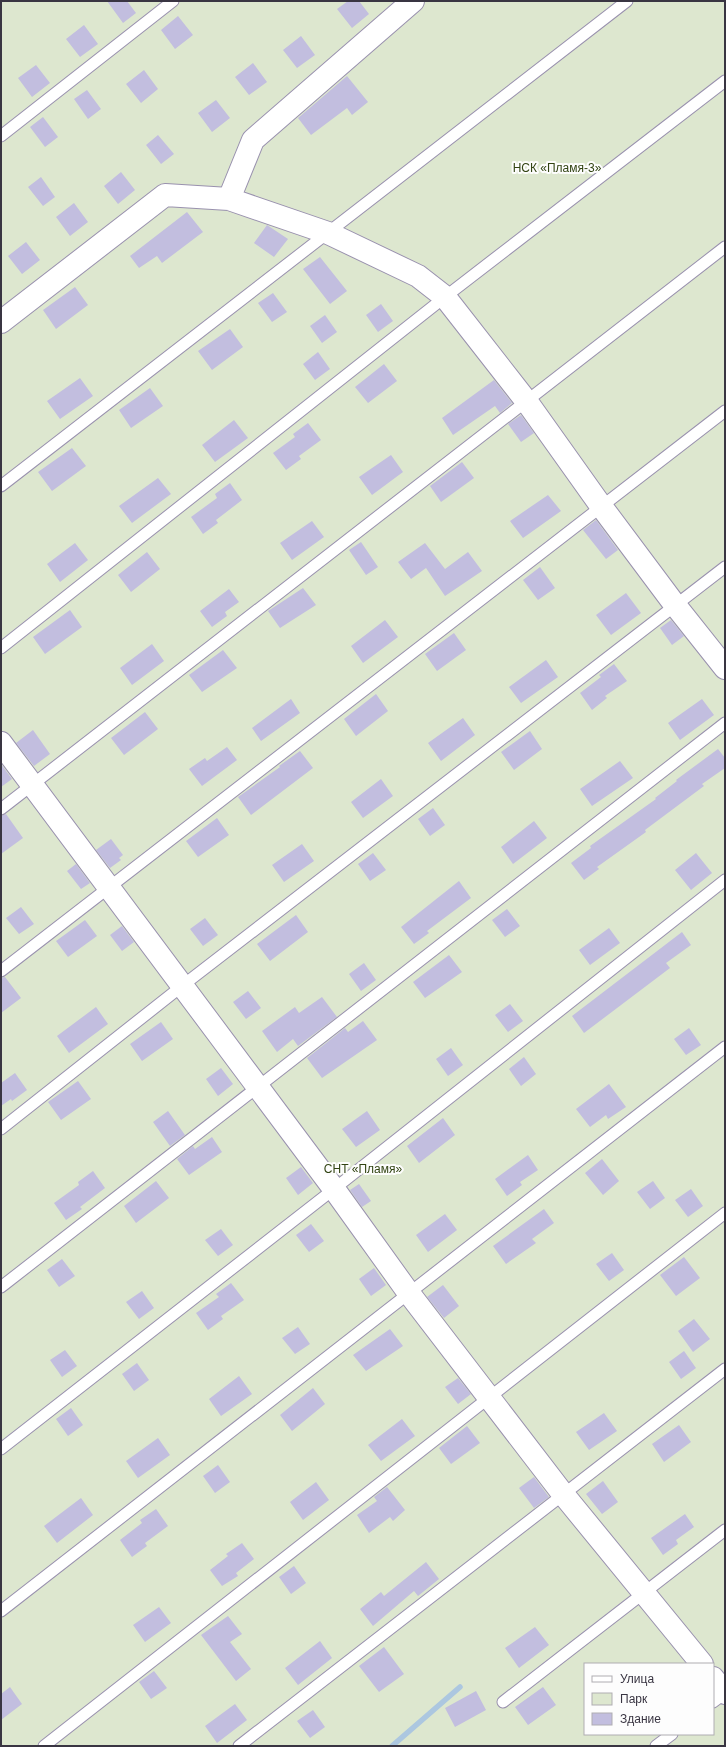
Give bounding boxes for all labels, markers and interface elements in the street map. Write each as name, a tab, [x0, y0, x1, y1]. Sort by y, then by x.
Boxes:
park label: НСК «Пламя-3»	[513, 161, 602, 175]
park label: СНТ «Пламя»	[324, 1162, 403, 1176]
legend	[584, 1663, 714, 1735]
text: Улица	[620, 1672, 654, 1686]
text: Парк	[620, 1692, 648, 1706]
text: Здание	[620, 1712, 661, 1726]

